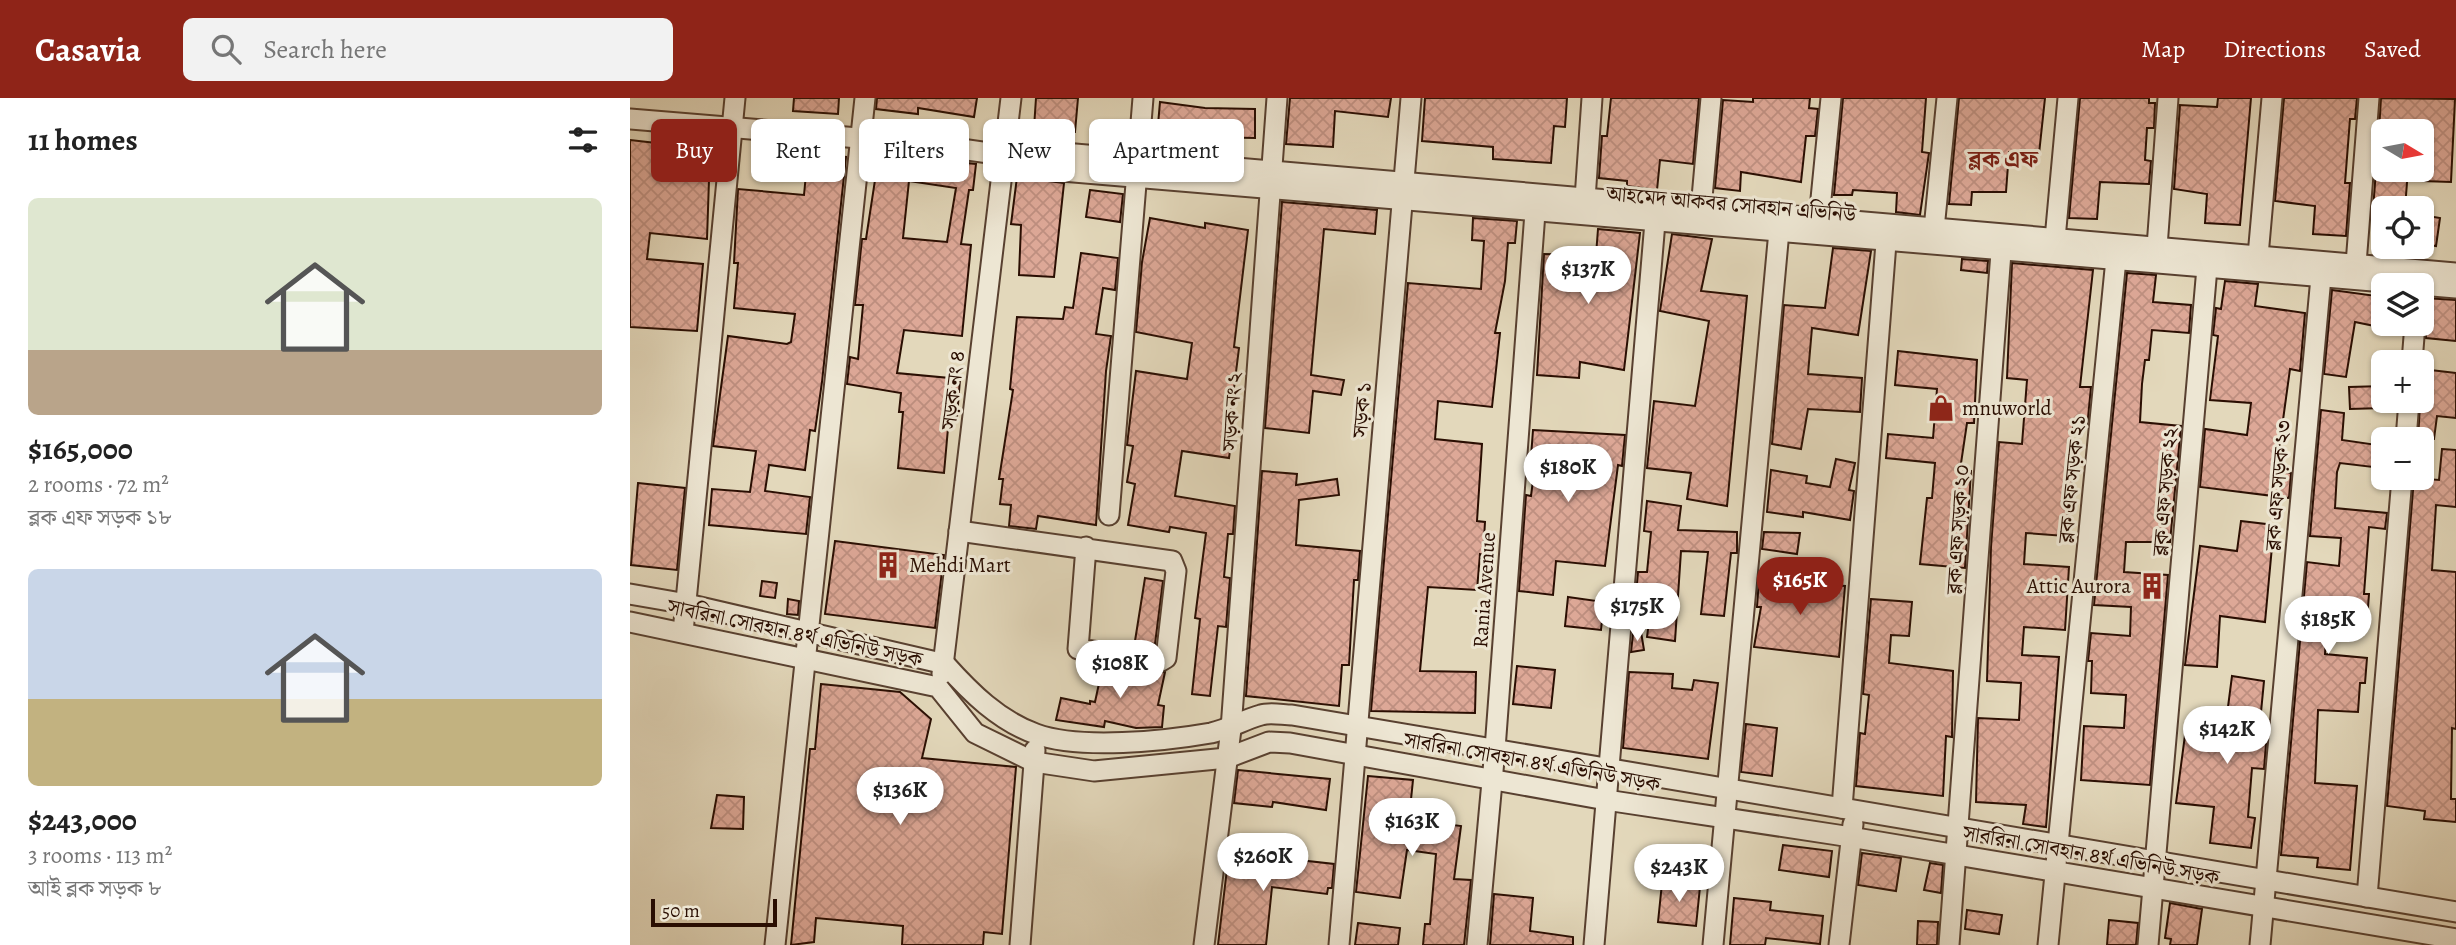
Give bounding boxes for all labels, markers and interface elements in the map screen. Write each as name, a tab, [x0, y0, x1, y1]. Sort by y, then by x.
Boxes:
search box	[183, 18, 673, 81]
text: Casavia	[35, 27, 141, 72]
icon: search	[207, 30, 245, 68]
text: Search here	[263, 32, 387, 67]
text: Map	[2141, 33, 2185, 65]
text: Directions	[2223, 33, 2326, 65]
text: Saved	[2364, 33, 2421, 65]
chip: Buy	[651, 119, 737, 182]
chip: Rent	[751, 119, 845, 182]
chip: Filters	[859, 119, 969, 182]
chip: New	[983, 119, 1075, 182]
chip: Apartment	[1089, 119, 1244, 182]
north arrow	[2371, 119, 2434, 182]
map controls	[2371, 119, 2434, 490]
text: 11 homes	[28, 120, 138, 160]
icon: filters	[564, 121, 602, 159]
district label: ব্লক এফ	[1967, 143, 2039, 175]
street label: আহমেদ আকবর সোবহান এভিনিউ	[1604, 179, 1858, 229]
button: locate	[2371, 196, 2434, 259]
icon: home	[252, 244, 378, 370]
pin: $137K	[1539, 246, 1637, 306]
text: $137K	[1561, 253, 1615, 284]
button: layers	[2371, 273, 2434, 336]
street label: সড়ক নং ৪	[934, 349, 972, 432]
button: +	[2371, 350, 2434, 413]
street label: সড়ক নং ২	[1215, 370, 1249, 453]
street label: সড়ক ১	[1346, 381, 1378, 440]
shop icon: mnuworld	[1926, 393, 1956, 423]
place label: mnuworld	[1962, 394, 2052, 422]
street label: ব্লক এফ সড়ক ২১	[2051, 413, 2093, 546]
street label: ব্লক এফ সড়ক ২৩	[2258, 418, 2298, 553]
street label: ব্লক এফ সড়ক ২২	[2145, 425, 2185, 558]
button: −	[2371, 427, 2434, 490]
text: $165,000	[28, 429, 133, 469]
pin: $180K	[1519, 444, 1617, 504]
text: $180K	[1540, 451, 1596, 482]
street label: ব্লক এফ সড়ক ২০	[1939, 463, 1977, 596]
text: 2 rooms · 72 m²	[28, 469, 169, 500]
text: ব্লক এফ সড়ক ১৮	[28, 502, 172, 533]
street label: Rania Avenue	[1466, 531, 1502, 649]
building icon: Mehdi Mart	[873, 550, 903, 580]
place label: Mehdi Mart	[909, 551, 1011, 579]
pin: $165K	[1751, 558, 1849, 617]
text: $165K	[1773, 564, 1827, 595]
building icon: Attic Aurora	[2137, 571, 2167, 601]
place label: Attic Aurora	[2026, 572, 2131, 600]
pin: $175K	[1588, 584, 1686, 643]
text: $175K	[1610, 590, 1664, 621]
street label: সাবরিনা সোবহান ৪র্থ এভিনিউ সড়ক	[664, 592, 926, 674]
pin: $185K	[2279, 596, 2377, 656]
text: $185K	[2301, 603, 2355, 634]
icon: home	[252, 615, 378, 741]
pin: $108K	[1071, 640, 1169, 700]
text: $108K	[1092, 647, 1148, 678]
pin: $142K	[2178, 706, 2276, 766]
text: $142K	[2199, 713, 2255, 744]
street label: সাবরিনা সোবহান ৪র্থ এভিনিউ সড়ক	[1400, 725, 1664, 799]
pin: $136K	[851, 768, 949, 827]
text: $136K	[873, 774, 927, 805]
pin: $163K	[1363, 798, 1461, 858]
text: $243,000	[28, 800, 137, 840]
text: $163K	[1385, 805, 1439, 836]
street label: সাবরিনা সোবহান ৪র্থ এভিনিউ সড়ক	[1959, 818, 2223, 892]
pin: $260K	[1214, 834, 1312, 893]
text: 3 rooms · 113 m²	[28, 840, 172, 871]
text: $260K	[1233, 840, 1293, 871]
pin: $243K	[1630, 844, 1728, 904]
text: $243K	[1650, 851, 1708, 882]
text: আই ব্লক সড়ক ৮	[28, 873, 162, 904]
scale bar	[651, 896, 777, 928]
text: 50 m	[662, 898, 700, 924]

